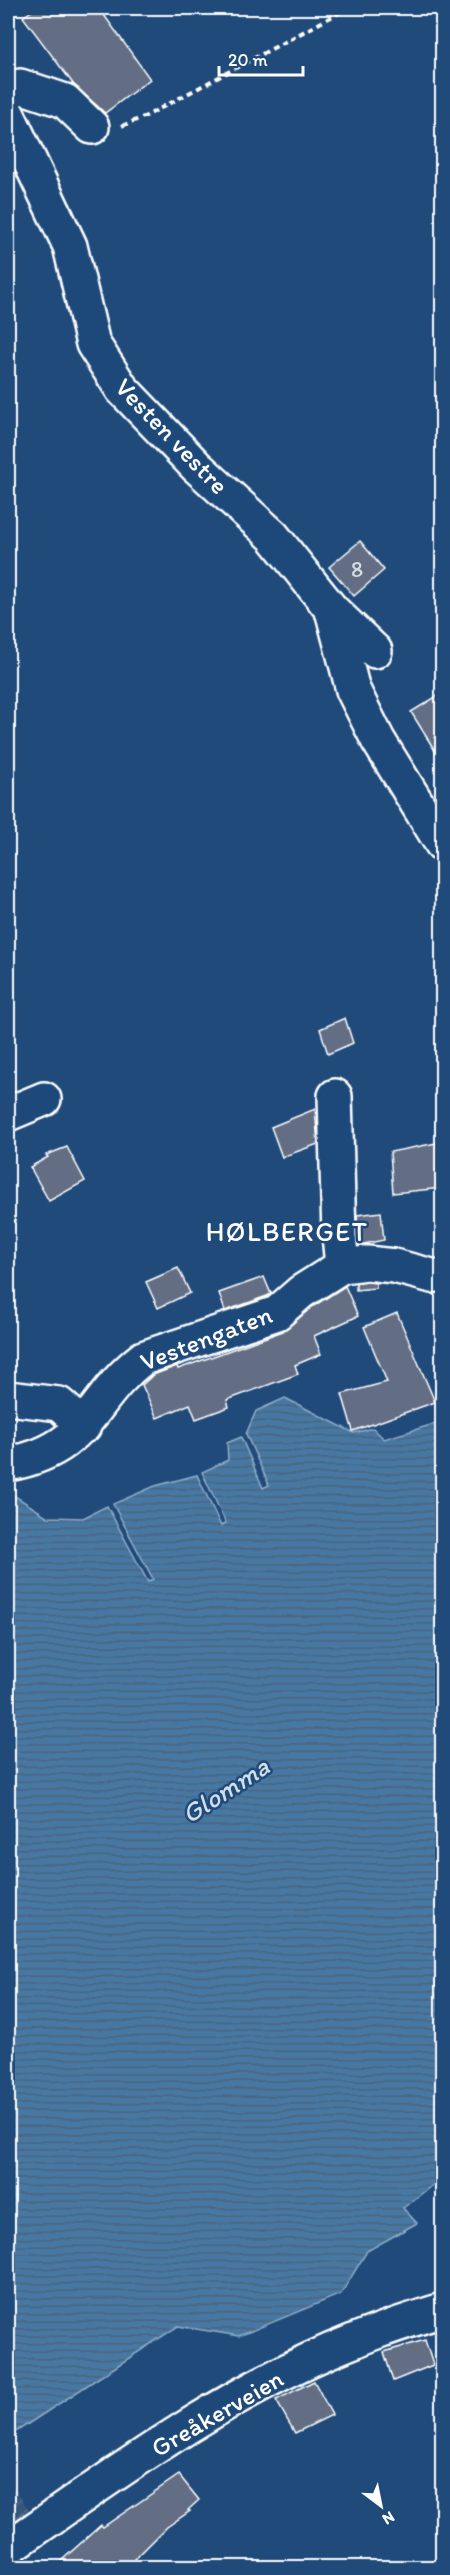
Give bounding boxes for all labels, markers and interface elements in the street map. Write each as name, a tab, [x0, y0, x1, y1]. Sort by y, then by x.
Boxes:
scale bar	[219, 39, 303, 77]
text: 20 m	[228, 49, 268, 71]
street label: Vesten vestre	[109, 371, 235, 501]
house number: 8	[351, 556, 363, 583]
district label: HØLBERGET	[206, 1215, 368, 1248]
street label: Vestengaten	[135, 1298, 277, 1378]
water label: Glomma	[175, 1749, 276, 1830]
street label: Greåkerveien	[145, 2362, 289, 2464]
north arrow	[351, 2476, 411, 2536]
text: N	[379, 2507, 398, 2529]

